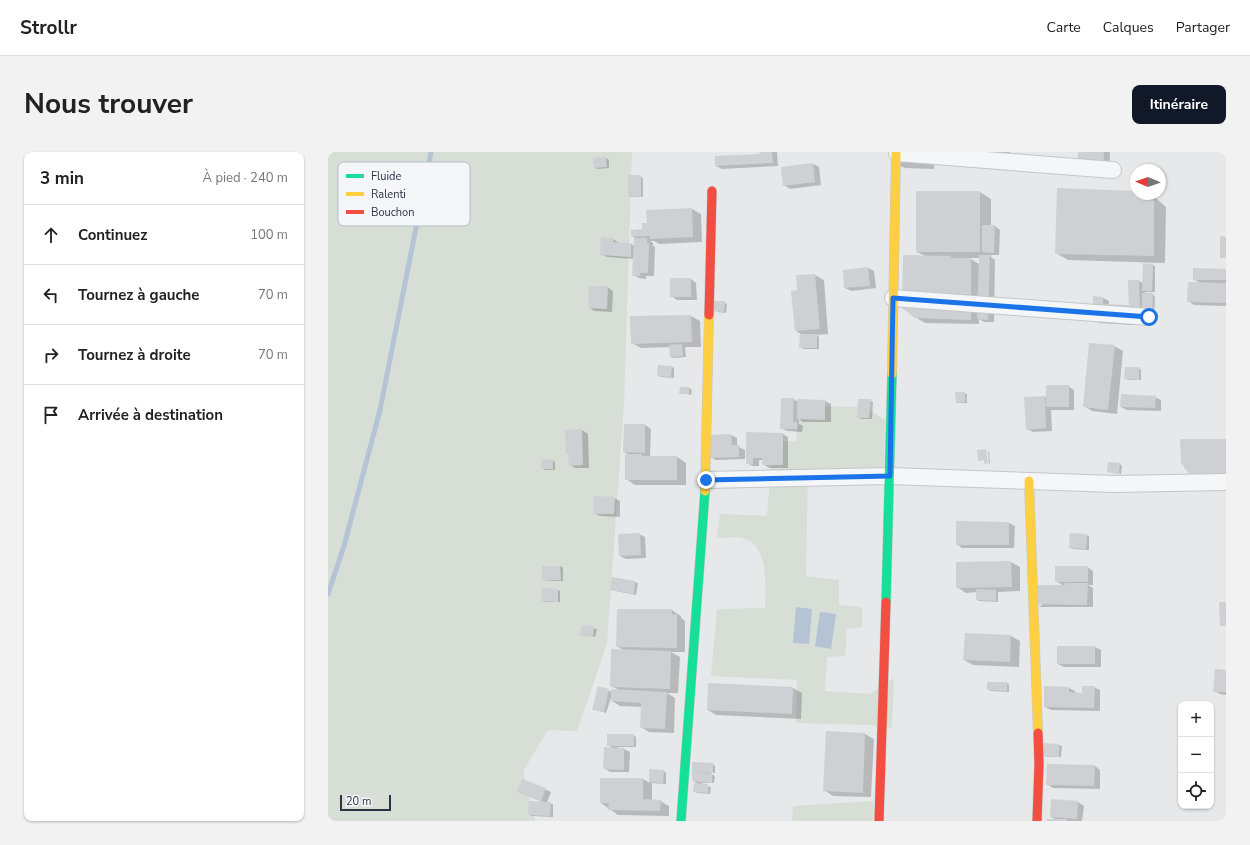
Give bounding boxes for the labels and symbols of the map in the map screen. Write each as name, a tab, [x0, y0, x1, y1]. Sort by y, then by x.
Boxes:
legend	[338, 162, 470, 226]
north arrow	[1130, 164, 1166, 200]
text: Fluide	[371, 169, 401, 184]
text: Ralenti	[371, 187, 406, 202]
text: Bouchon	[371, 205, 414, 220]
route start	[1140, 308, 1158, 326]
route end	[697, 471, 715, 489]
scale bar	[340, 793, 391, 812]

